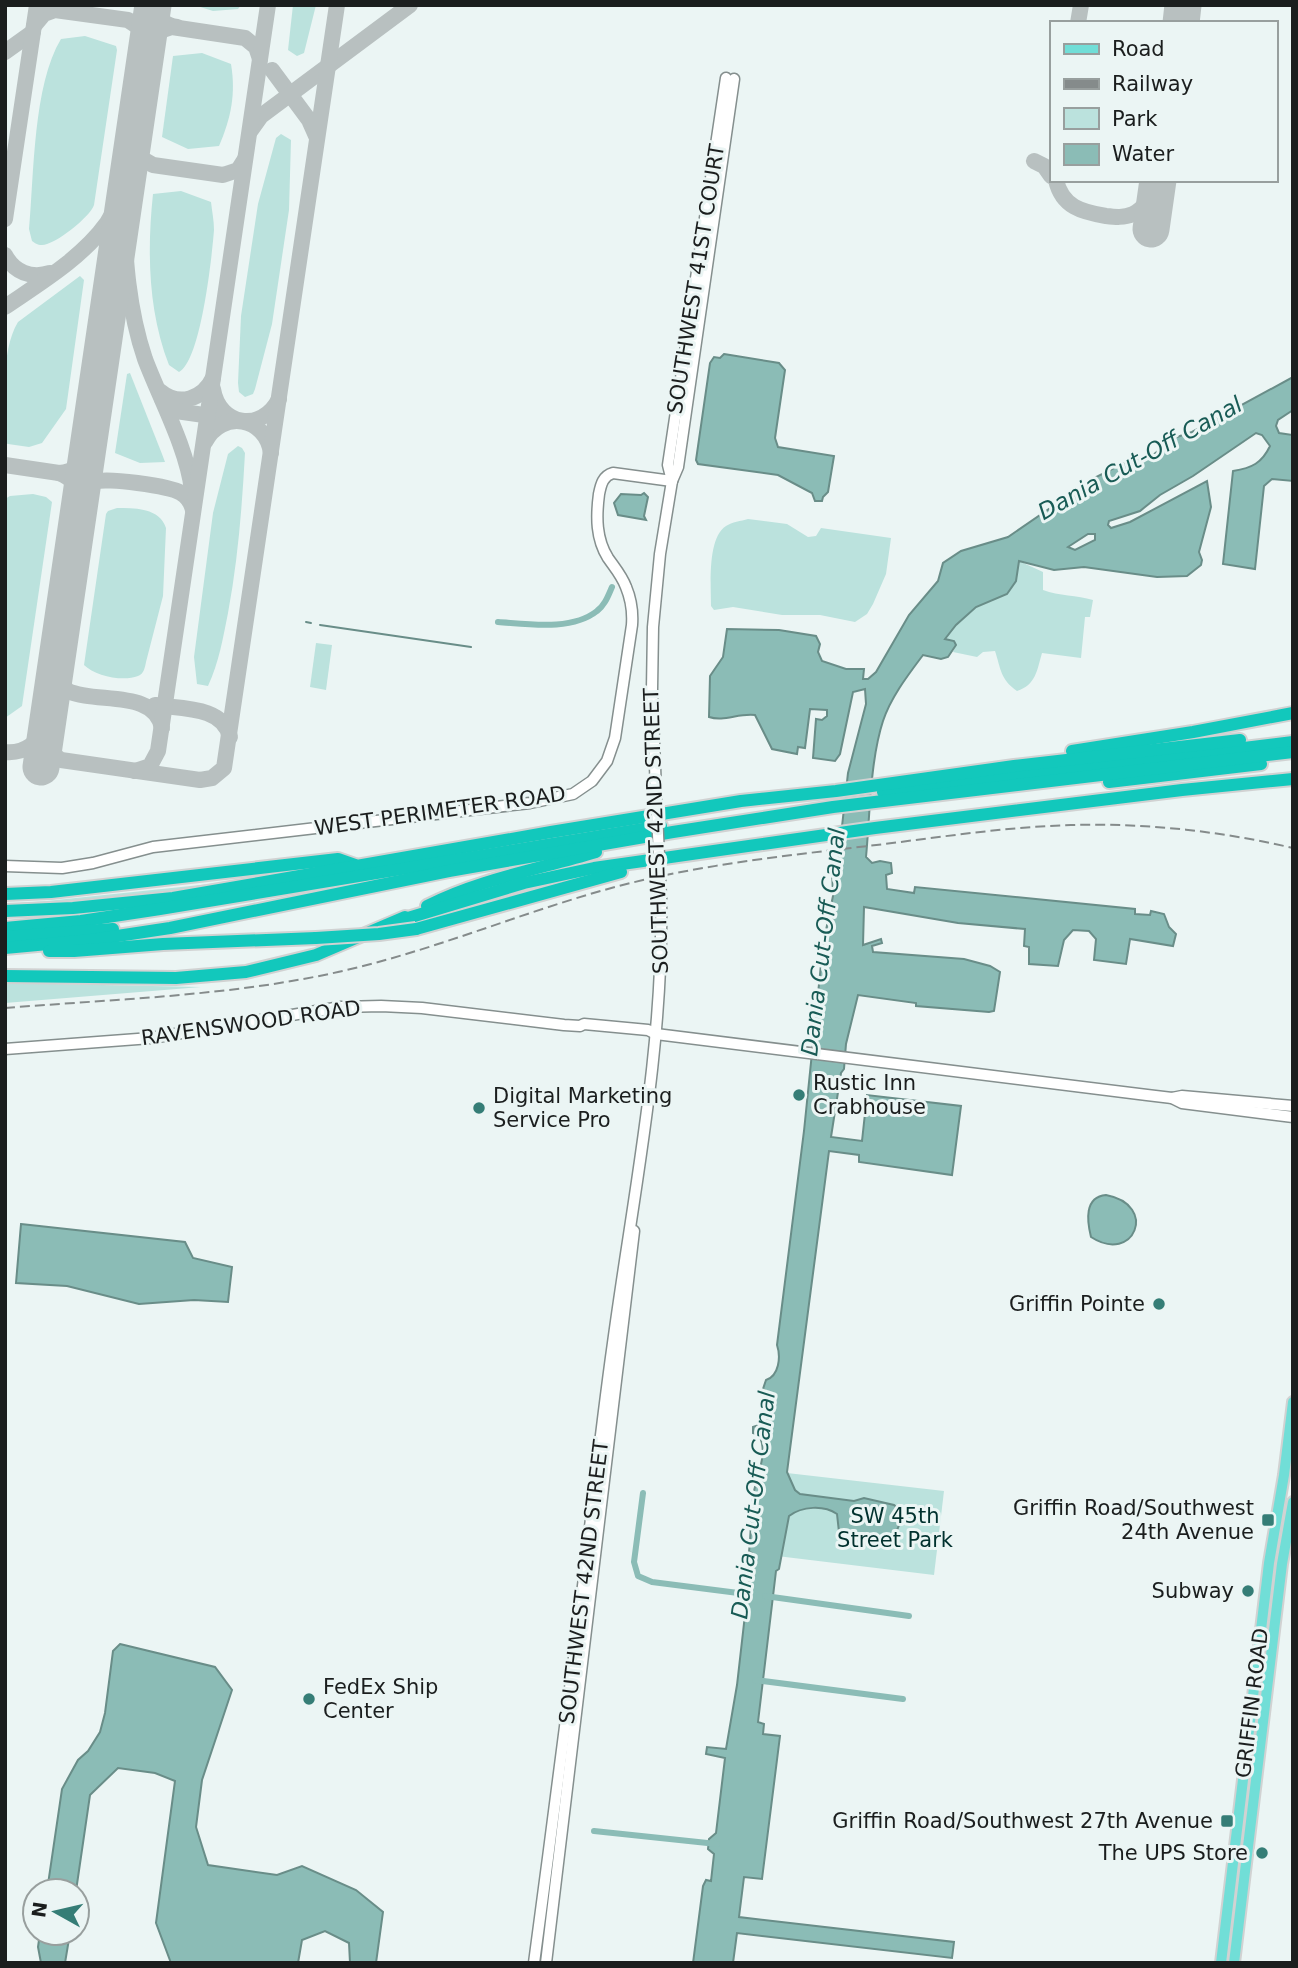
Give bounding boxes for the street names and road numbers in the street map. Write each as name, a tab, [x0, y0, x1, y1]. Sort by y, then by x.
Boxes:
street label: SOUTHWEST 41ST COURT	[663, 142, 729, 416]
street label: SOUTHWEST 42ND STREET	[639, 687, 673, 974]
street label: WEST PERIMETER ROAD	[313, 781, 567, 841]
street label: RAVENSWOOD ROAD	[140, 996, 362, 1050]
street label: SOUTHWEST 42ND STREET	[555, 1438, 613, 1725]
street label: GRIFFIN ROAD	[1231, 1627, 1273, 1779]

